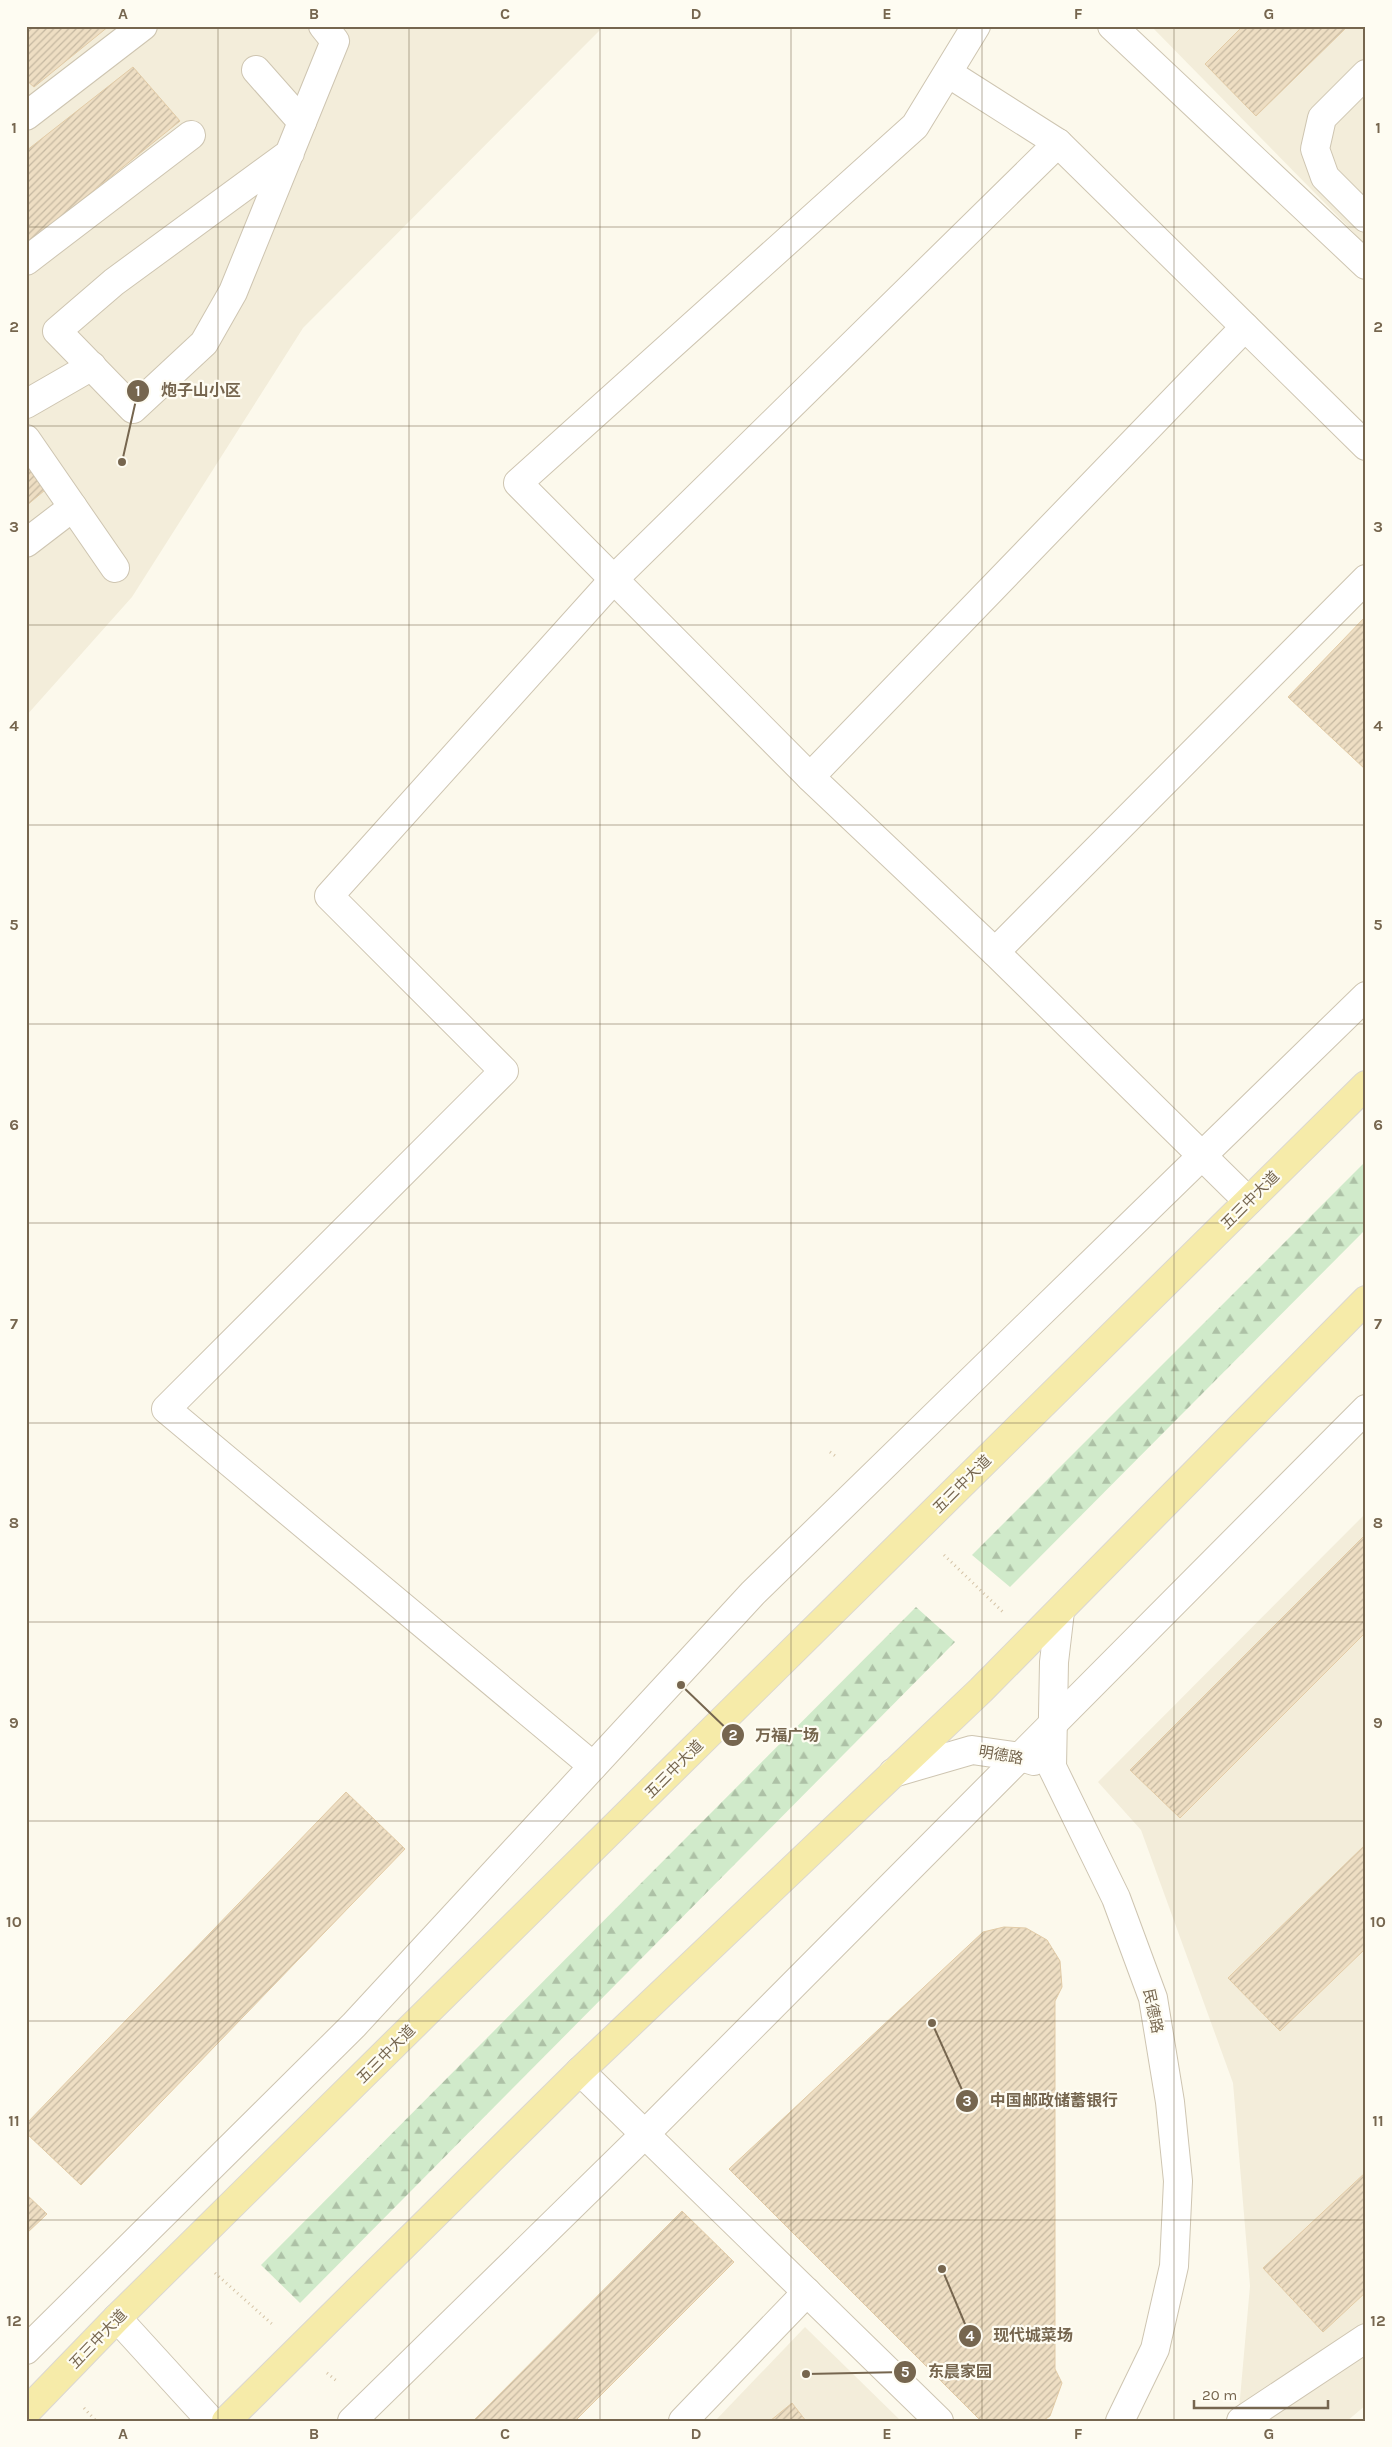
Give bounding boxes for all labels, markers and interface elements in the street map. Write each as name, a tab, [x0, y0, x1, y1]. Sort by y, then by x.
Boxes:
text: A	[118, 4, 128, 23]
text: B	[309, 4, 319, 23]
text: C	[500, 4, 510, 23]
text: D	[691, 4, 702, 23]
text: E	[882, 4, 892, 23]
text: F	[1074, 4, 1083, 23]
text: G	[1264, 4, 1274, 23]
text: 1	[11, 118, 17, 137]
text: 1	[1375, 118, 1381, 137]
text: 2	[9, 317, 19, 336]
text: 2	[1373, 317, 1383, 336]
callout: 炮子山小区	[126, 375, 251, 406]
text: 炮子山小区	[161, 381, 241, 400]
text: 1	[135, 382, 141, 400]
text: 3	[9, 517, 19, 536]
text: 3	[1373, 517, 1383, 536]
text: 4	[9, 716, 19, 735]
text: 4	[1373, 716, 1383, 735]
text: 5	[9, 915, 19, 934]
text: 5	[1373, 915, 1383, 934]
text: 6	[9, 1115, 19, 1134]
text: 6	[1373, 1115, 1383, 1134]
street label: 五三中大道	[1217, 1167, 1283, 1233]
text: 7	[10, 1314, 18, 1333]
text: 7	[1374, 1314, 1382, 1333]
street label: 五三中大道	[929, 1451, 995, 1517]
text: 8	[9, 1513, 19, 1532]
text: 8	[1373, 1513, 1383, 1532]
text: 9	[9, 1713, 19, 1732]
text: 9	[1373, 1713, 1383, 1732]
callout: 万福广场	[720, 1720, 829, 1751]
text: 2	[728, 1726, 738, 1744]
text: 万福广场	[755, 1726, 819, 1745]
street label: 五三中大道	[641, 1736, 707, 1802]
street label: 明德路	[977, 1742, 1025, 1768]
text: 10	[6, 1912, 22, 1931]
text: 10	[1370, 1912, 1386, 1931]
street label: 民德路	[1140, 1987, 1166, 2035]
street label: 五三中大道	[353, 2021, 419, 2087]
callout: 中国邮政储蓄银行	[955, 2085, 1128, 2116]
text: 中国邮政储蓄银行	[990, 2091, 1118, 2110]
text: 3	[962, 2092, 972, 2110]
text: 11	[8, 2111, 20, 2130]
text: 11	[1372, 2111, 1384, 2130]
street label: 五三中大道	[65, 2306, 131, 2372]
text: 12	[6, 2311, 22, 2330]
text: 12	[1370, 2311, 1386, 2330]
callout: 现代城菜场	[958, 2320, 1083, 2351]
text: 现代城菜场	[993, 2326, 1073, 2345]
text: 4	[966, 2327, 975, 2345]
callout: 东晨家园	[893, 2356, 1002, 2387]
text: 东晨家园	[928, 2362, 992, 2381]
text: 5	[901, 2363, 910, 2381]
scale bar	[1194, 2377, 1328, 2409]
text: 20 m	[1202, 2386, 1237, 2404]
text: A	[118, 2424, 128, 2443]
text: B	[309, 2424, 319, 2443]
text: C	[500, 2424, 510, 2443]
text: D	[691, 2424, 702, 2443]
text: E	[882, 2424, 892, 2443]
text: F	[1074, 2424, 1083, 2443]
text: G	[1264, 2424, 1274, 2443]

